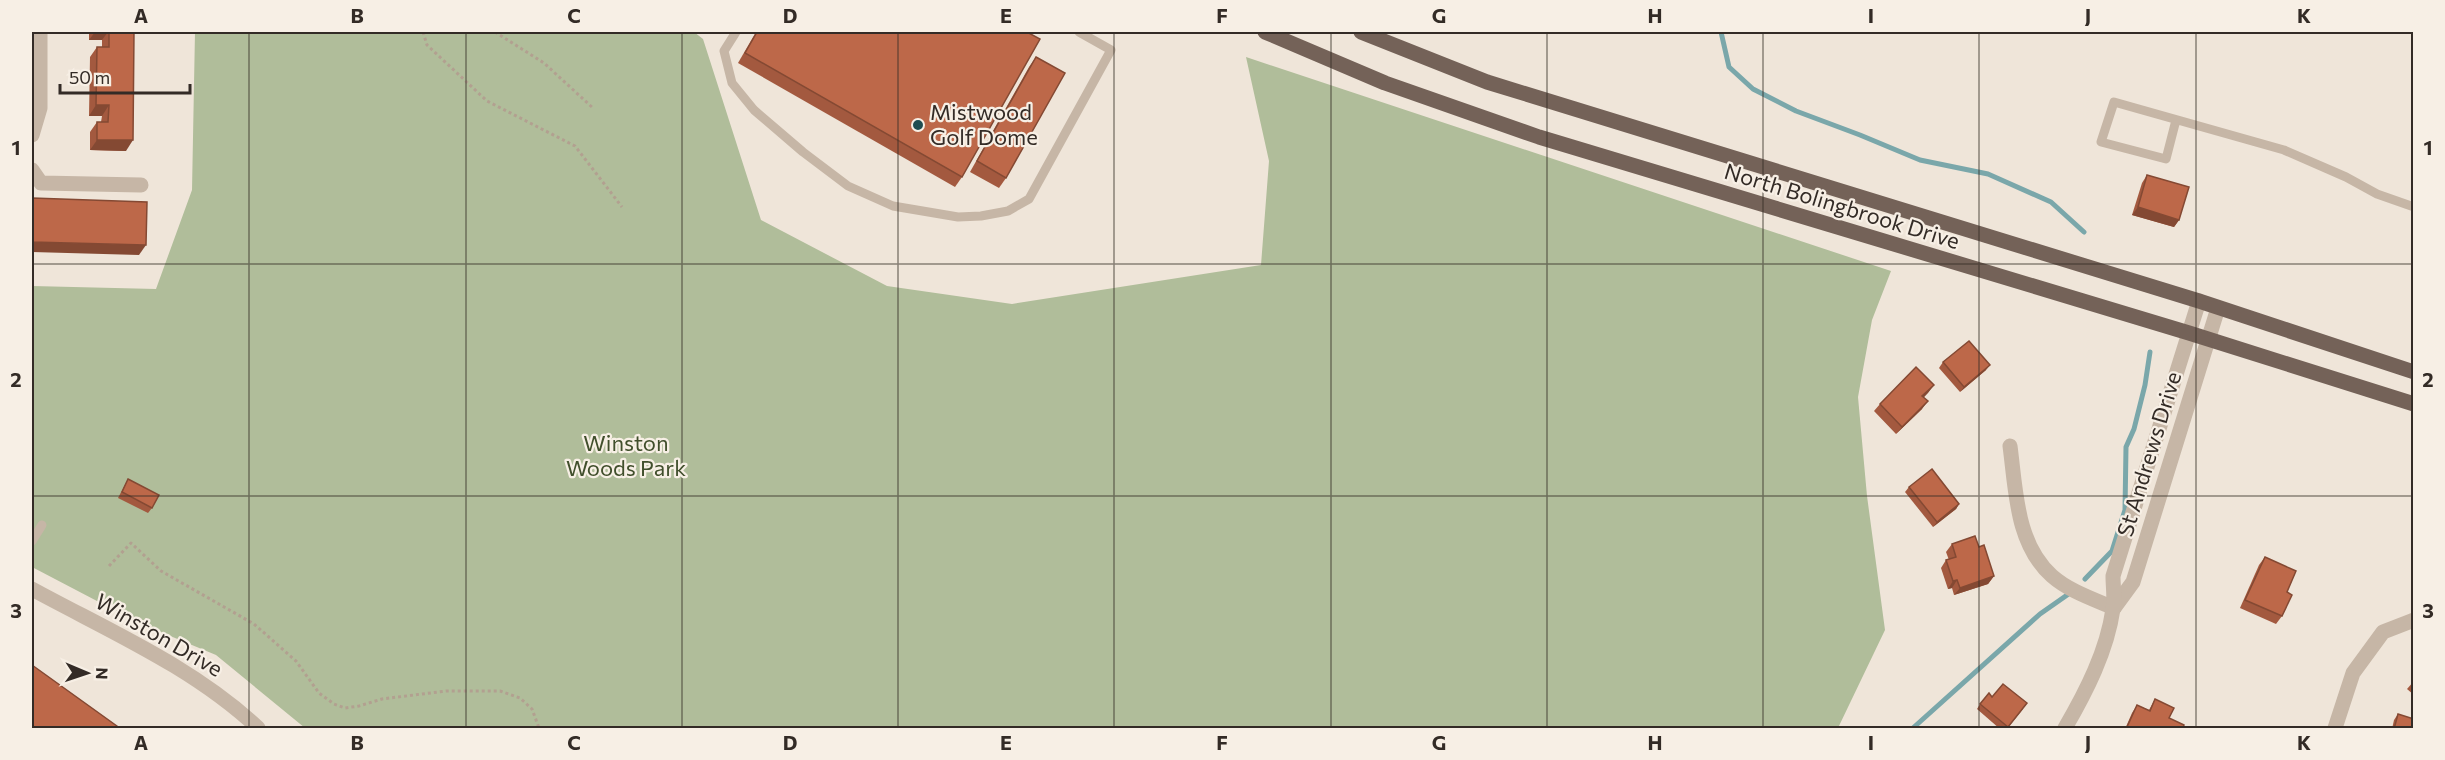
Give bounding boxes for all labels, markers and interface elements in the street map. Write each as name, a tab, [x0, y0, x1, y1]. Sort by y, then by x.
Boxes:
text: A	[134, 3, 148, 27]
text: B	[350, 3, 364, 27]
text: C	[567, 3, 581, 27]
text: D	[783, 3, 797, 27]
text: E	[1000, 3, 1012, 27]
text: F	[1216, 3, 1228, 27]
text: G	[1432, 3, 1446, 27]
text: H	[1648, 3, 1663, 27]
text: I	[1868, 3, 1874, 27]
text: J	[2085, 3, 2091, 27]
text: K	[2297, 3, 2311, 27]
scale bar	[60, 57, 190, 95]
text: 50 m	[69, 66, 110, 88]
place label: Mistwood Golf Dome	[930, 98, 1038, 150]
marker: Mistwood Golf Dome	[911, 118, 925, 132]
text: 1	[11, 135, 21, 159]
text: 1	[2423, 135, 2433, 159]
street label: North Bolingbrook Drive	[1721, 157, 1963, 254]
text: 2	[10, 367, 22, 391]
text: 2	[2422, 367, 2434, 391]
street label: St Andrews Drive	[2111, 368, 2186, 540]
park label: Winston Woods Park	[566, 429, 686, 481]
street label: Winston Drive	[91, 587, 228, 682]
text: 3	[10, 598, 22, 622]
text: 3	[2422, 598, 2434, 622]
north arrow	[57, 643, 117, 703]
text: N	[93, 667, 112, 680]
text: A	[134, 730, 148, 754]
text: B	[350, 730, 364, 754]
text: C	[567, 730, 581, 754]
text: D	[783, 730, 797, 754]
text: E	[1000, 730, 1012, 754]
text: F	[1216, 730, 1228, 754]
text: G	[1432, 730, 1446, 754]
text: H	[1648, 730, 1663, 754]
text: I	[1868, 730, 1874, 754]
text: J	[2085, 730, 2091, 754]
text: K	[2297, 730, 2311, 754]

